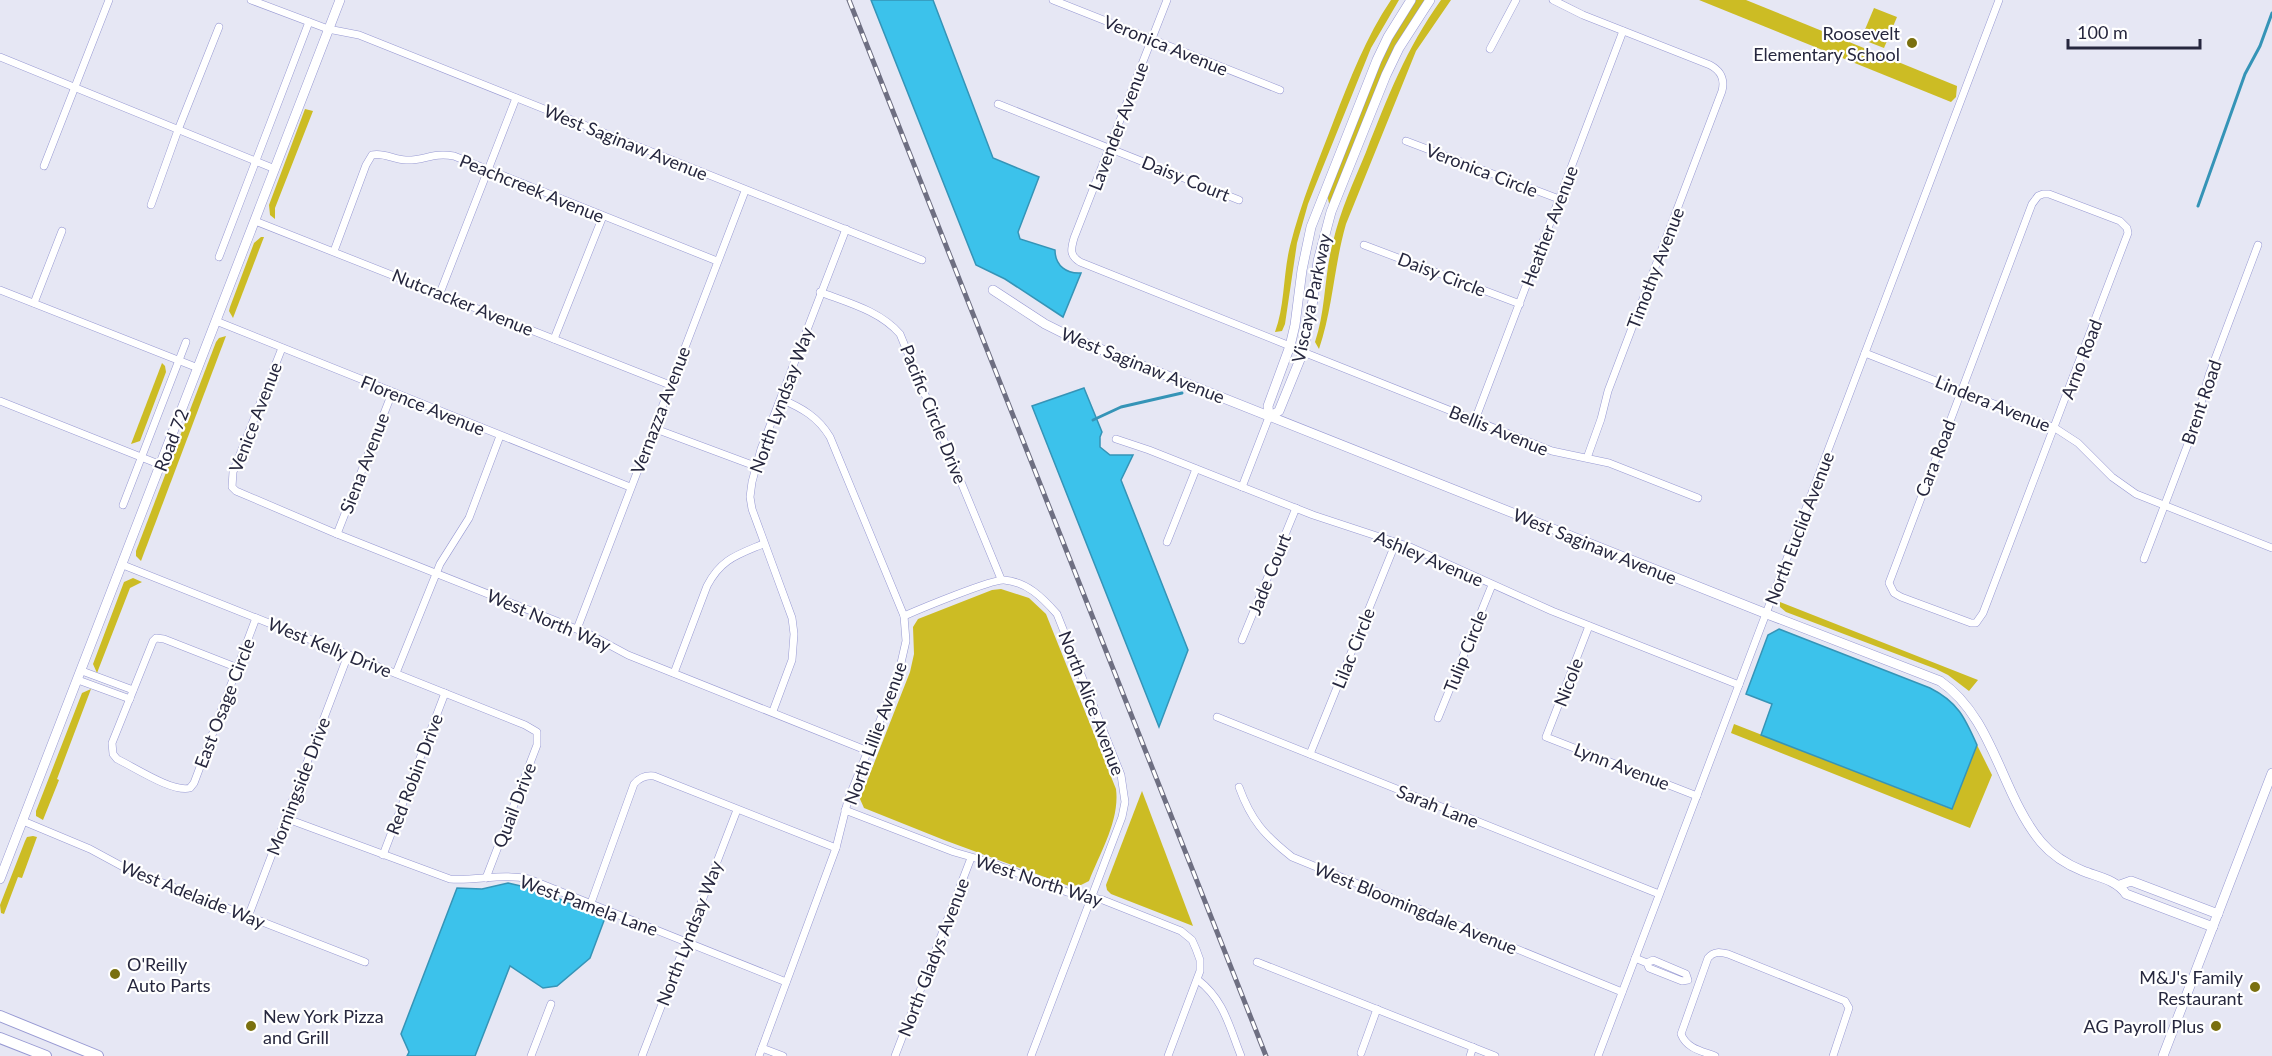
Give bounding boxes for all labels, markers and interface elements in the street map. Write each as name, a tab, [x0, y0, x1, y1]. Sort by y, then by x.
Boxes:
street label: Veronica Avenue	[1101, 10, 1231, 80]
scale bar	[2068, 12, 2200, 50]
text: 100 m	[2077, 21, 2128, 43]
place label: Roosevelt Elementary School	[1753, 22, 1901, 65]
marker: Roosevelt Elementary School	[1905, 36, 1919, 50]
street label: Lavender Avenue	[1083, 59, 1153, 193]
street label: West Saginaw Avenue	[541, 99, 711, 185]
street label: Veronica Circle	[1423, 139, 1541, 201]
street label: Peachcreek Avenue	[457, 149, 607, 227]
street label: Daisy Court	[1139, 150, 1234, 206]
street label: Heather Avenue	[1516, 163, 1582, 289]
street label: Timothy Avenue	[1622, 204, 1688, 332]
street label: Viscaya Parkway	[1287, 231, 1336, 365]
street label: Daisy Circle	[1395, 247, 1489, 301]
street label: Nutcracker Avenue	[389, 264, 537, 340]
street label: Arno Road	[2056, 316, 2106, 402]
street label: West Saginaw Avenue	[1058, 322, 1228, 408]
street label: North Lyndsay Way	[744, 323, 818, 476]
street label: Pacific Circle Drive	[896, 341, 972, 487]
street label: Vernazza Avenue	[626, 343, 694, 477]
street label: Brent Road	[2176, 357, 2226, 447]
street label: Venice Avenue	[224, 359, 286, 475]
street label: Florence Avenue	[358, 370, 488, 440]
street label: Lindera Avenue	[1932, 370, 2054, 436]
street label: Bellis Avenue	[1446, 400, 1552, 460]
street label: Road 72	[149, 406, 193, 474]
street label: Siena Avenue	[335, 410, 393, 516]
street label: Cara Road	[1910, 416, 1960, 500]
street label: North Euclid Avenue	[1760, 448, 1838, 608]
street label: West Saginaw Avenue	[1510, 503, 1680, 589]
street label: Ashley Avenue	[1371, 525, 1487, 591]
street label: Jade Court	[1243, 530, 1295, 618]
street label: West North Way	[484, 584, 615, 656]
street label: Lilac Circle	[1327, 605, 1379, 691]
street label: Tulip Circle	[1439, 607, 1491, 695]
street label: West Kelly Drive	[265, 612, 395, 682]
street label: North Alice Avenue	[1054, 628, 1130, 778]
street label: East Osage Circle	[189, 635, 259, 771]
street label: Nicole	[1549, 655, 1587, 709]
street label: North Lillie Avenue	[839, 658, 911, 808]
street label: Red Robin Drive	[381, 710, 447, 838]
street label: Morningside Drive	[262, 714, 334, 858]
street label: Lynn Avenue	[1571, 738, 1673, 794]
street label: Quail Drive	[488, 759, 540, 851]
street label: Sarah Lane	[1394, 780, 1482, 832]
street label: West North Way	[972, 849, 1106, 911]
street label: West Adelaide Way	[117, 855, 269, 933]
street label: North Lyndsay Way	[651, 857, 727, 1009]
street label: West Bloomingdale Avenue	[1311, 857, 1521, 959]
street label: West Pamela Lane	[517, 870, 661, 940]
street label: North Gladys Avenue	[893, 875, 973, 1039]
place label: O'Reilly Auto Parts	[127, 953, 211, 996]
place label: M&J's Family Restaurant	[2139, 966, 2244, 1009]
marker: O'Reilly Auto Parts	[108, 967, 122, 981]
marker: M&J's Family Restaurant	[2248, 980, 2262, 994]
place label: New York Pizza and Grill	[263, 1005, 384, 1048]
place label: AG Payroll Plus	[2084, 1015, 2204, 1037]
marker: New York Pizza and Grill	[244, 1019, 258, 1033]
marker: AG Payroll Plus	[2209, 1019, 2223, 1033]

